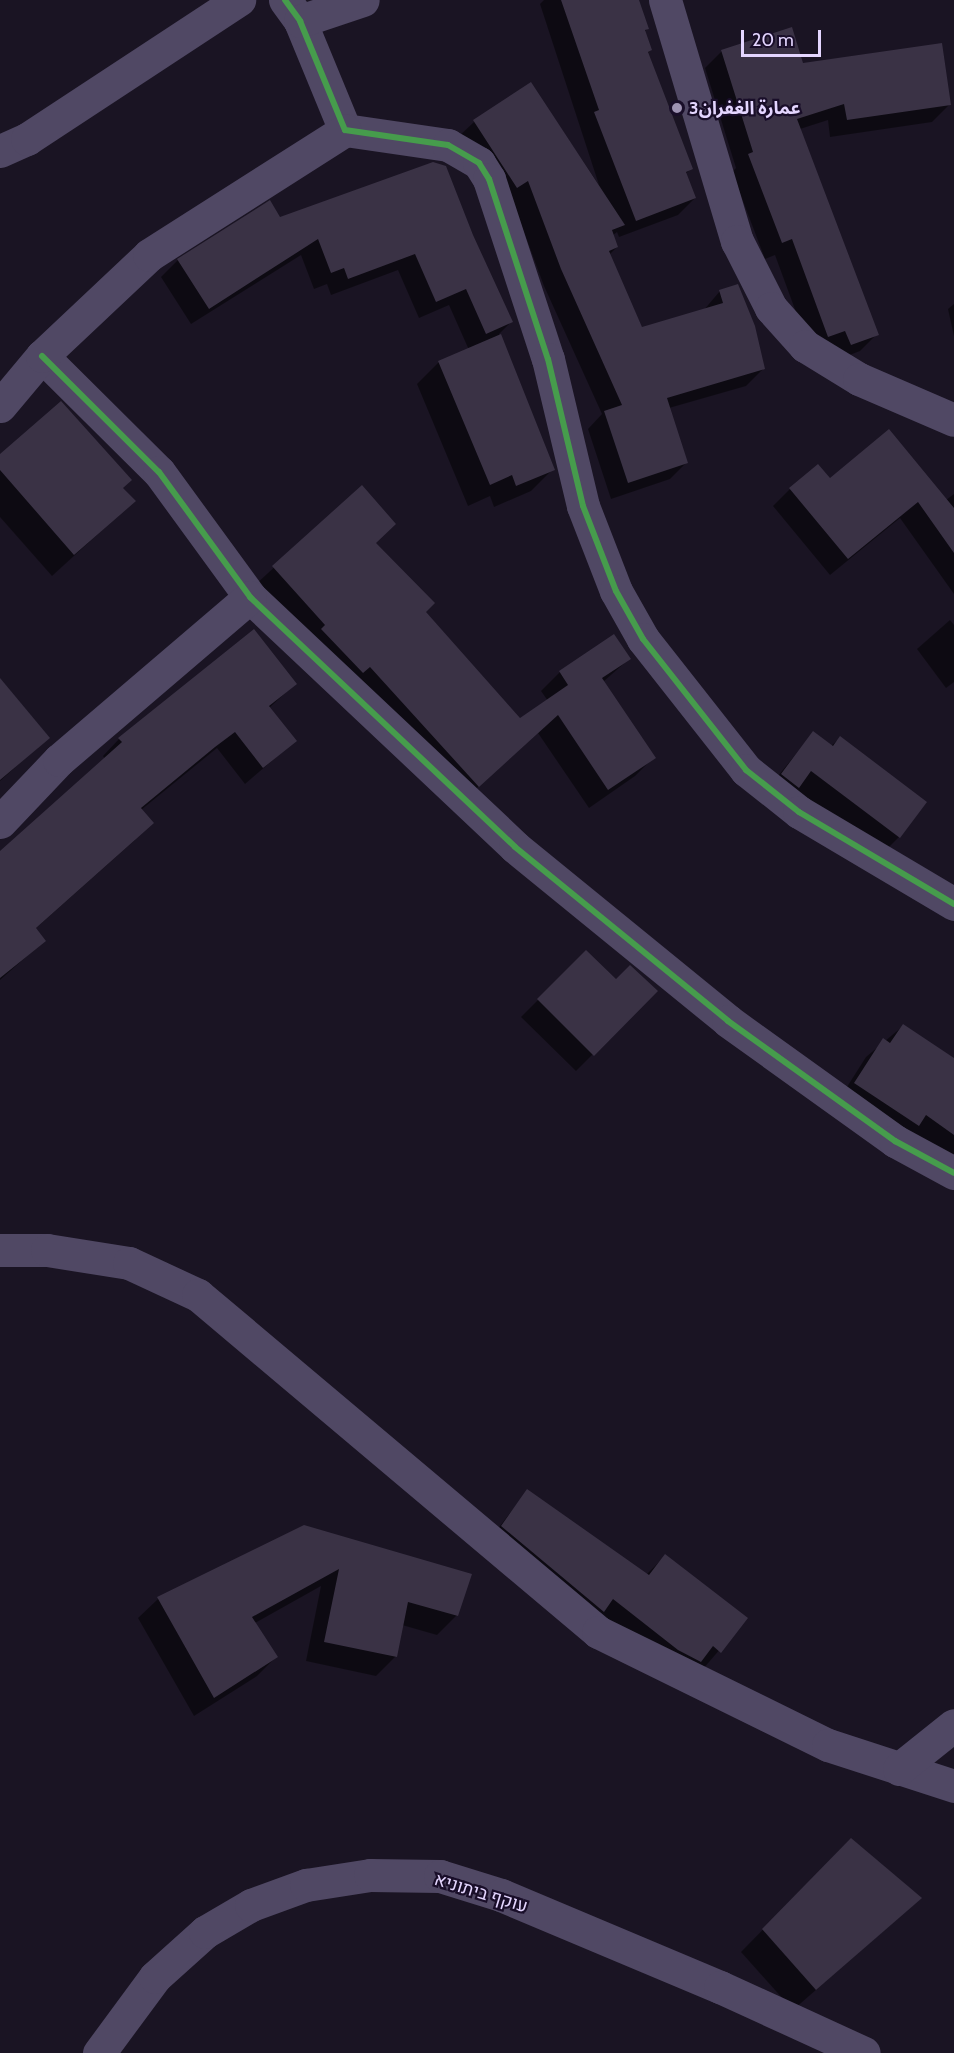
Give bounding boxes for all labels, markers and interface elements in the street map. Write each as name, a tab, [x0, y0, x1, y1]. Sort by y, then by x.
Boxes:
scale bar	[744, 18, 824, 56]
text: 20 m	[752, 29, 794, 51]
place label: عمارة الغفران3	[689, 97, 800, 119]
marker: عمارة الغفران3	[670, 101, 684, 115]
street label: עוקף ביתוניא	[432, 1869, 530, 1917]

